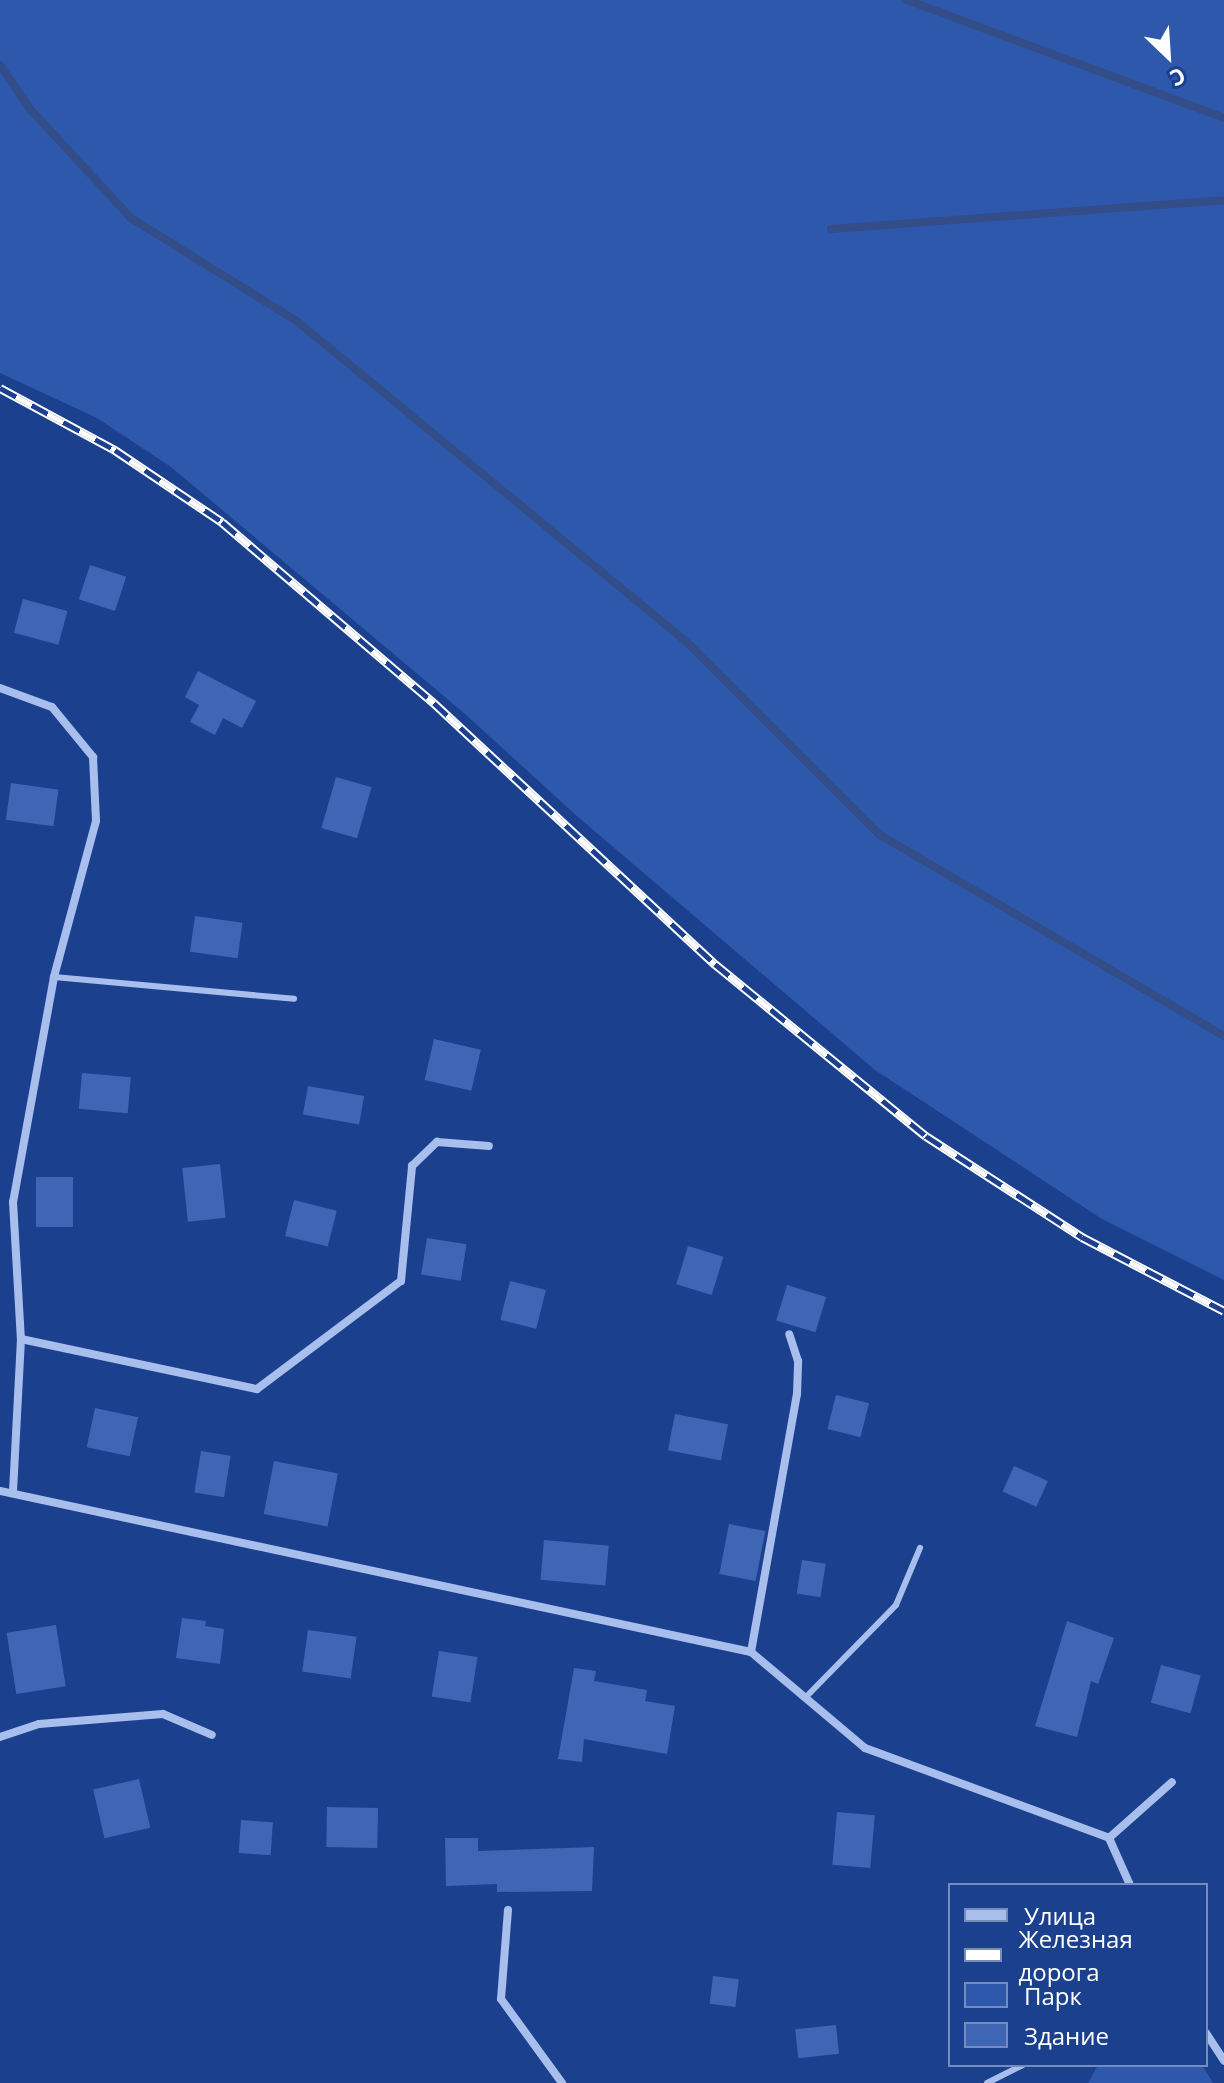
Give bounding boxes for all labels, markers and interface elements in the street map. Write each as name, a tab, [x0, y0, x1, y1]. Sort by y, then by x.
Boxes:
north arrow	[1128, 16, 1208, 96]
text: С	[1165, 61, 1191, 94]
legend	[948, 1883, 1208, 2067]
text: Улица	[1024, 1899, 1096, 1932]
text: Железная дорога	[1018, 1922, 1133, 1988]
text: Парк	[1024, 1979, 1082, 2012]
text: Здание	[1024, 2019, 1109, 2052]

